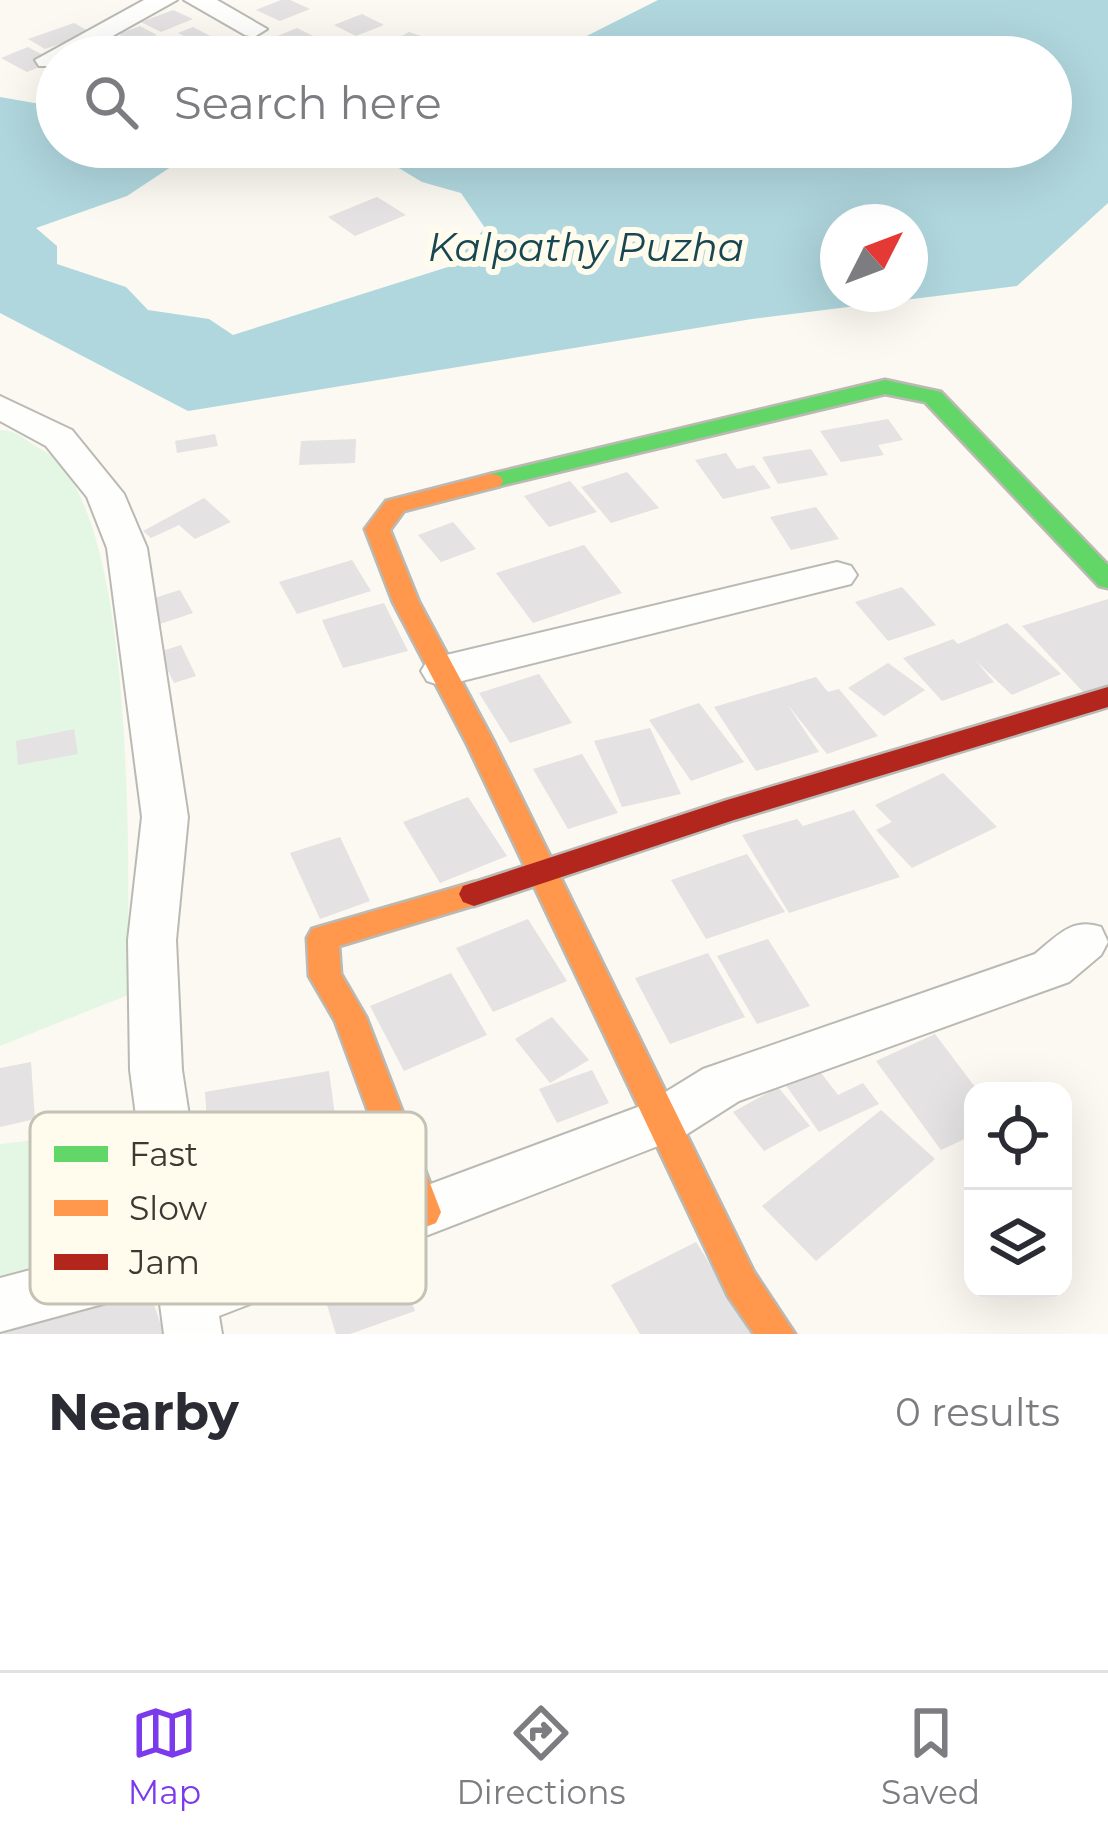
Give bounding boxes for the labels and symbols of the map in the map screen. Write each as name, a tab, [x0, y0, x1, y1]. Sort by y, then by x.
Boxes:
north arrow	[820, 204, 928, 312]
water label: Kalpathy Puzha	[428, 223, 744, 271]
legend	[30, 1112, 426, 1304]
text: Fast	[129, 1134, 198, 1174]
text: Slow	[129, 1188, 207, 1228]
text: Jam	[128, 1242, 200, 1282]

